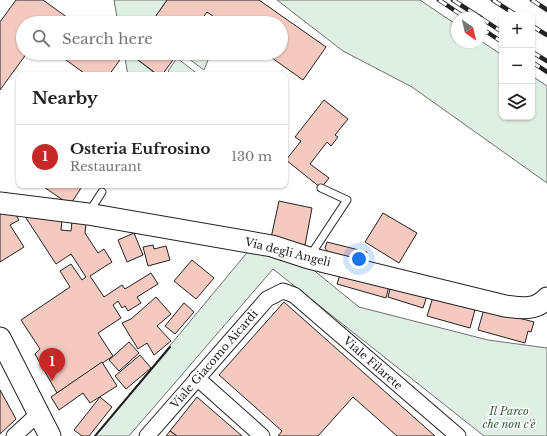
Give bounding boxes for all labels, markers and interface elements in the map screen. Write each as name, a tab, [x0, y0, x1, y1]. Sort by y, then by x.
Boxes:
north arrow	[451, 12, 487, 48]
map controls	[499, 12, 535, 120]
button: +	[499, 12, 535, 48]
search box	[16, 16, 288, 60]
icon: search	[30, 27, 52, 49]
text: Search here	[62, 29, 153, 48]
button: −	[499, 48, 535, 84]
button: layers	[499, 84, 535, 120]
text: Nearby	[32, 88, 98, 109]
text: Osteria Eufrosino	[70, 139, 210, 158]
text: 1	[42, 148, 48, 165]
text: 130 m	[231, 148, 272, 165]
text: Restaurant	[70, 158, 142, 175]
street label: Via degli Angeli	[243, 234, 333, 269]
your location	[349, 249, 369, 269]
street label: Viale Giacomo Aicardi	[167, 307, 261, 412]
street label: Viale Filarete	[340, 333, 406, 393]
pin: 1	[39, 348, 65, 381]
park label: Il Parco che non c'è	[483, 404, 535, 431]

